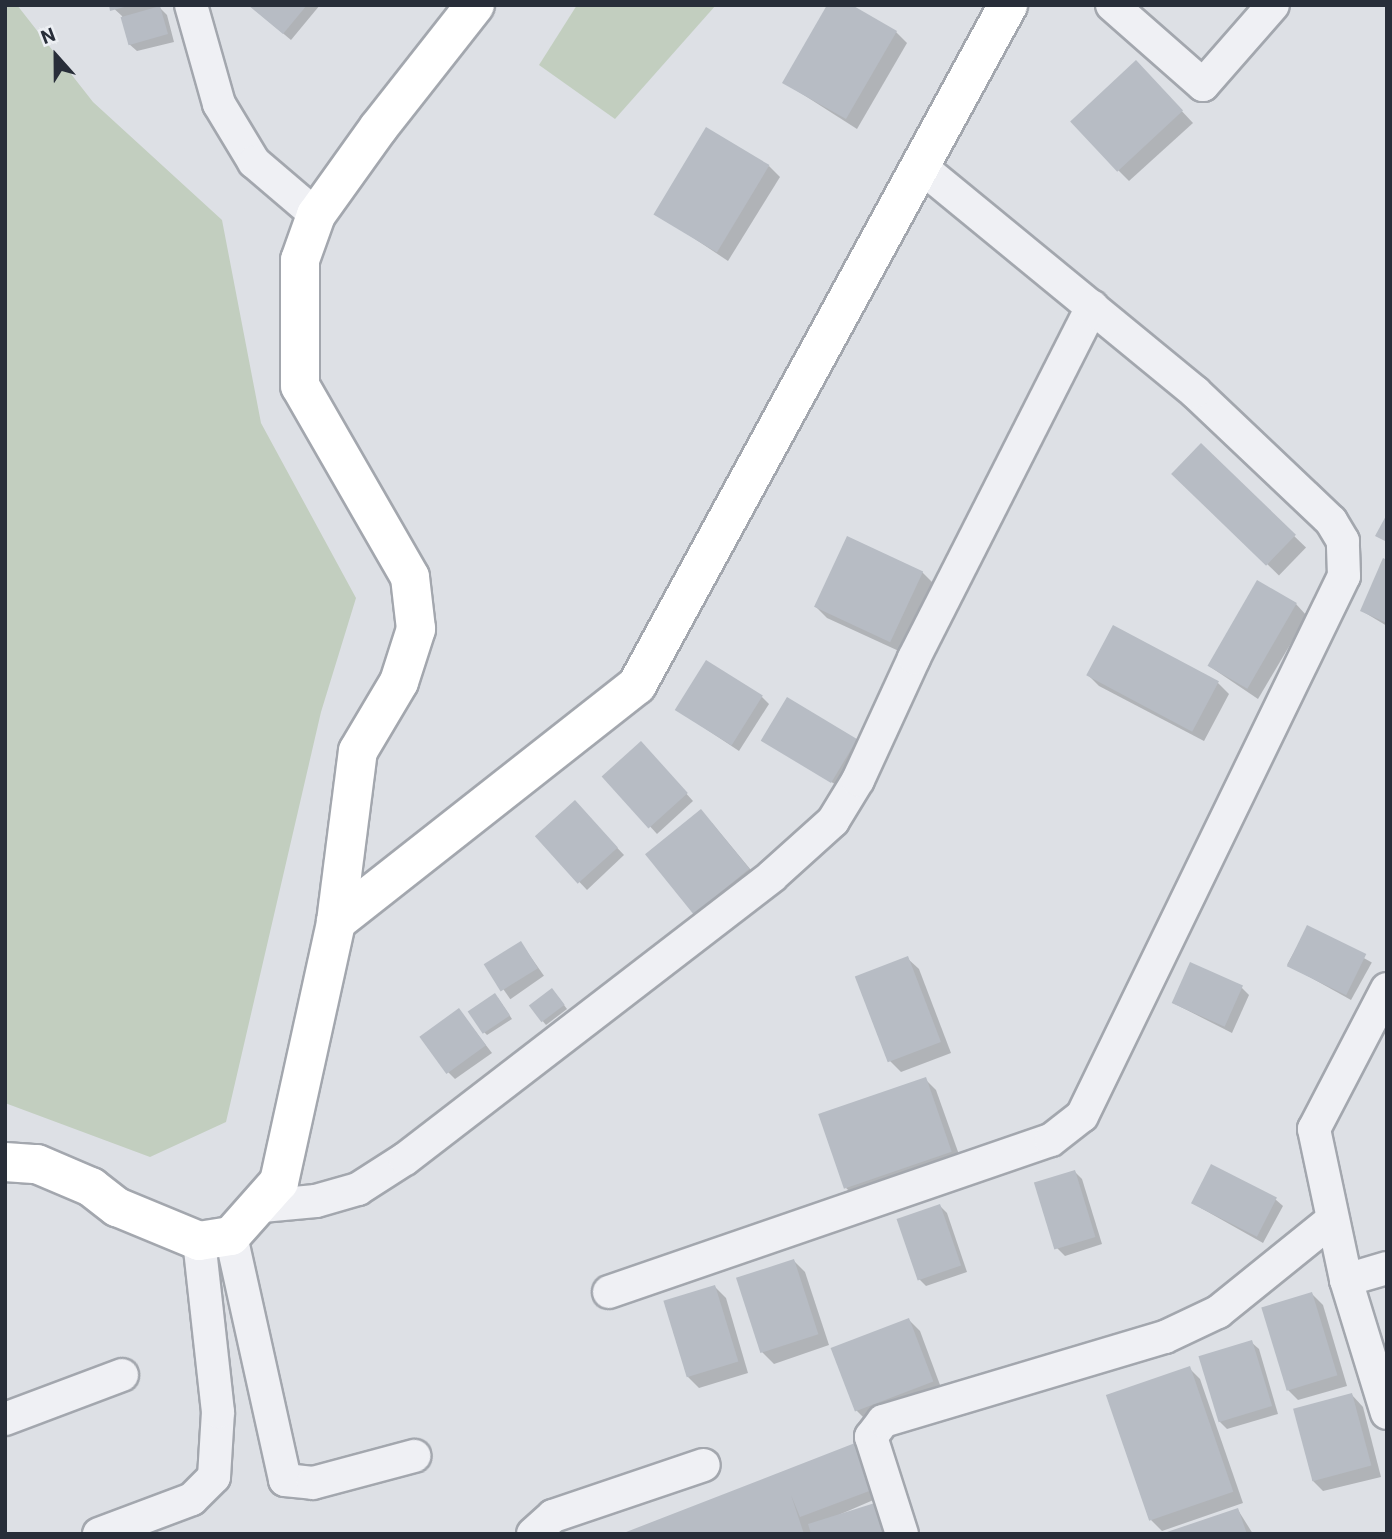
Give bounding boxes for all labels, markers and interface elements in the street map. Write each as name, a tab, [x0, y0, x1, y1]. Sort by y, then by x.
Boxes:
north arrow	[21, 21, 91, 91]
text: N	[38, 23, 59, 49]

